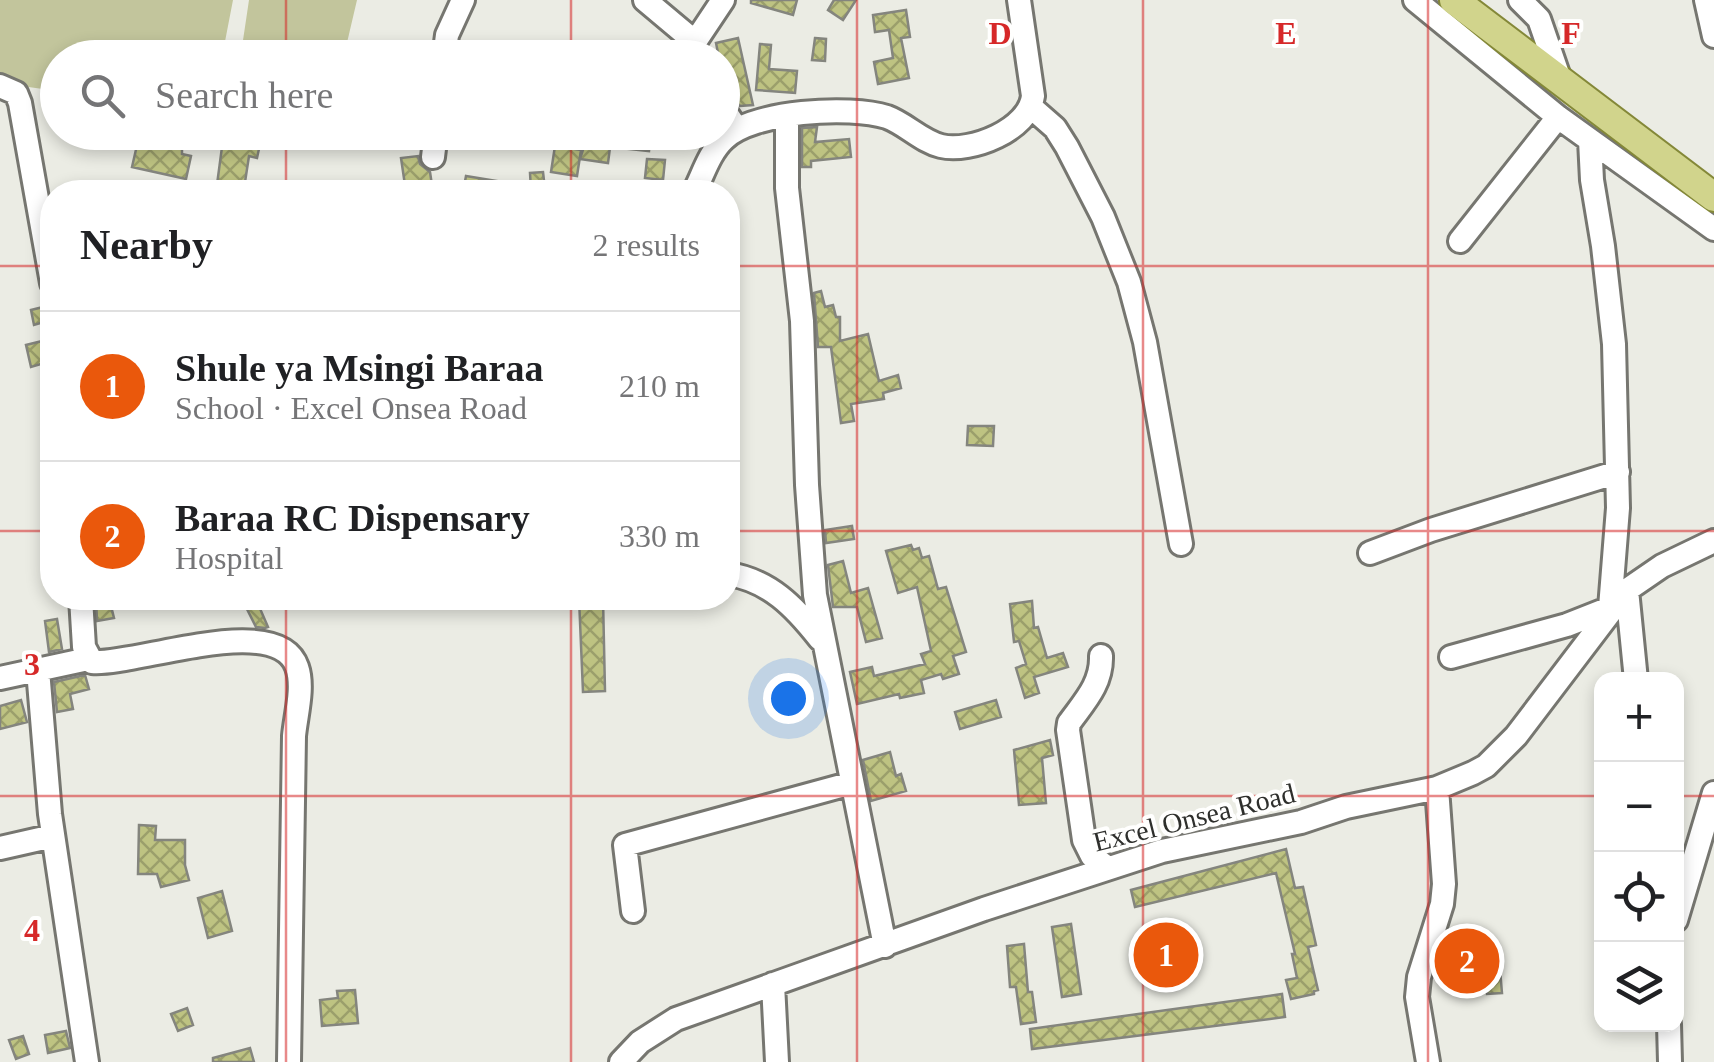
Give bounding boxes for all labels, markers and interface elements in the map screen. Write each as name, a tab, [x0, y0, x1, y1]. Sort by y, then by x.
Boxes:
text: D	[988, 15, 1012, 51]
text: E	[1275, 15, 1297, 51]
text: F	[1561, 15, 1581, 51]
search box	[40, 40, 740, 150]
icon: search	[75, 68, 130, 123]
text: Search here	[155, 74, 333, 116]
text: Nearby	[80, 222, 213, 268]
text: 2 results	[592, 227, 700, 263]
text: Shule ya Msingi Baraa	[175, 347, 543, 389]
text: 1	[105, 368, 121, 404]
text: 210 m	[619, 368, 700, 404]
text: School · Excel Onsea Road	[175, 390, 527, 426]
text: Baraa RC Dispensary	[175, 497, 530, 539]
text: 2	[105, 518, 121, 554]
text: 330 m	[619, 518, 700, 554]
text: Hospital	[175, 540, 283, 576]
text: 3	[24, 646, 40, 682]
map controls	[1594, 672, 1684, 1032]
button: +	[1594, 672, 1684, 762]
your location	[763, 673, 814, 724]
button: −	[1594, 762, 1684, 852]
street label: Excel Onsea Road	[1090, 777, 1298, 858]
button: locate	[1594, 852, 1684, 942]
text: 4	[24, 912, 40, 948]
pin: 1	[1134, 918, 1198, 992]
pin: 2	[1434, 924, 1500, 998]
button: layers	[1594, 942, 1684, 1032]

